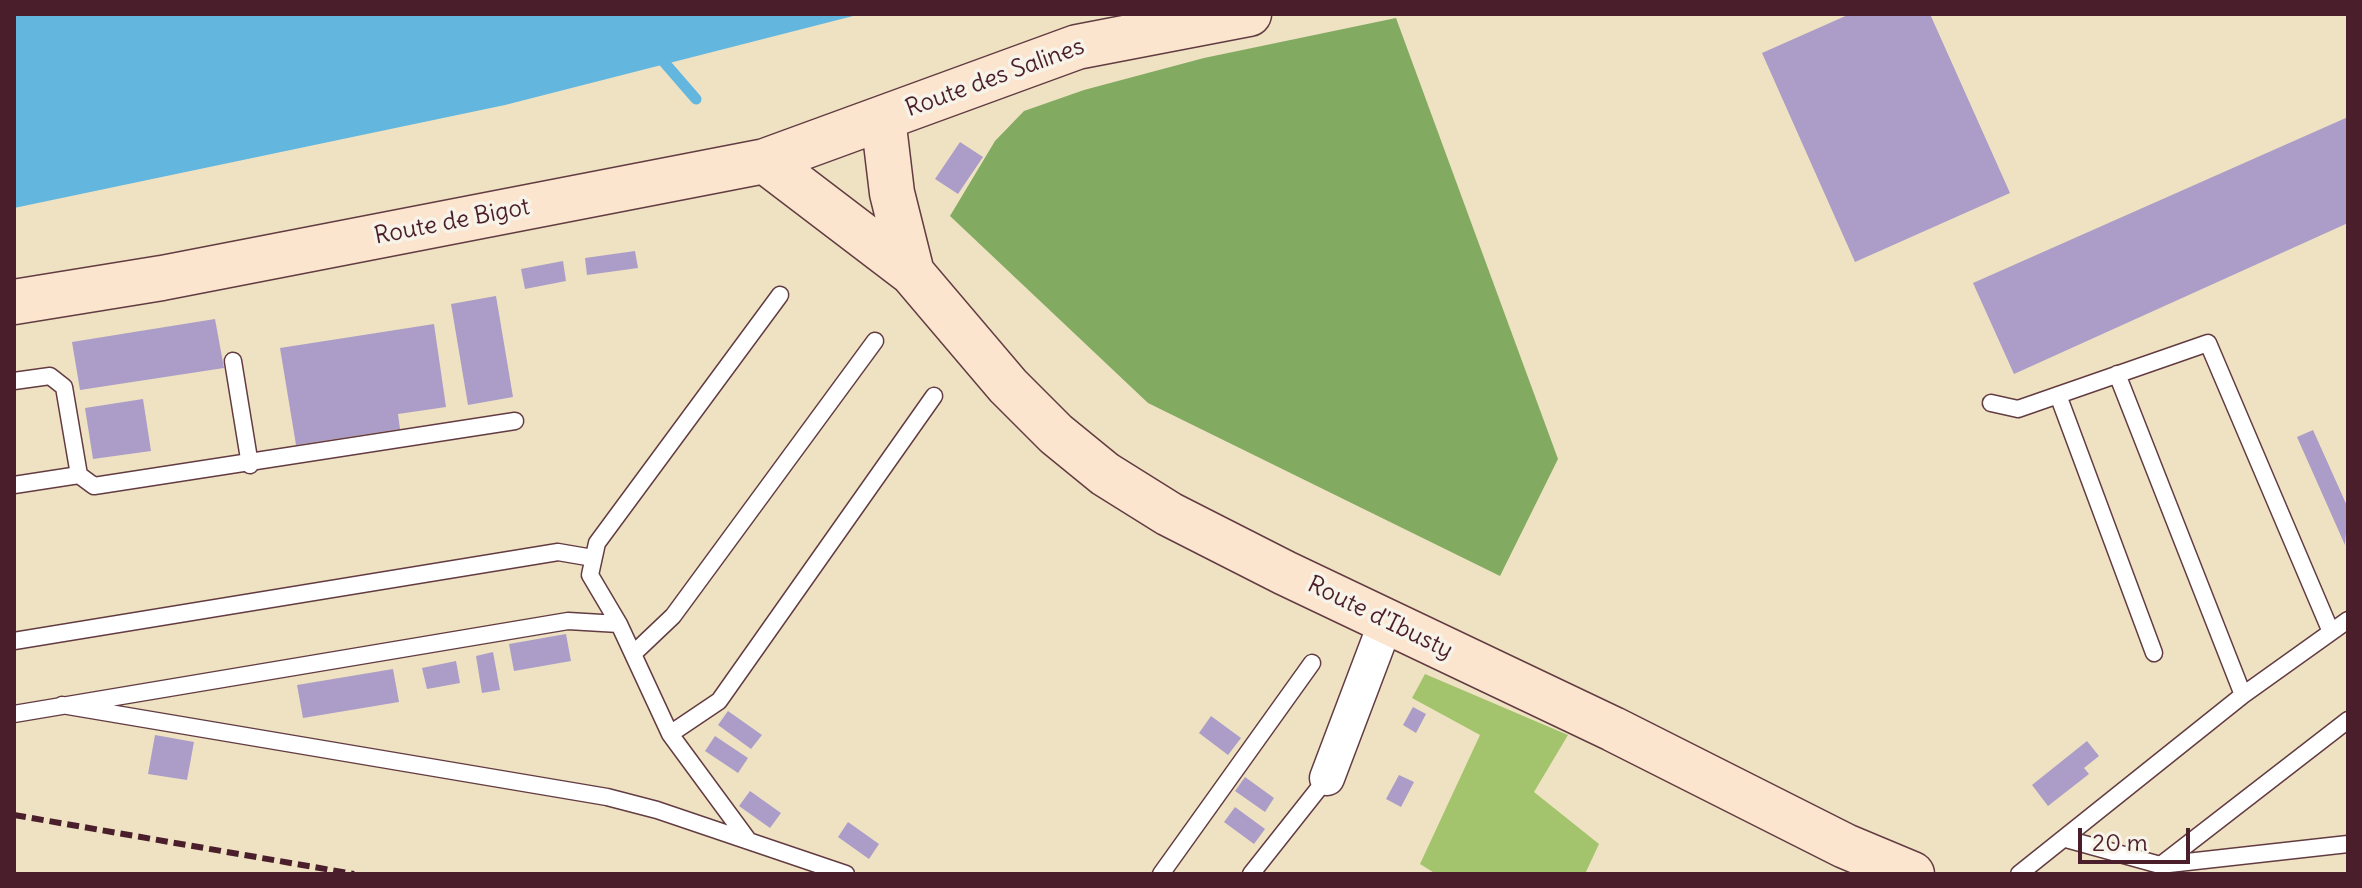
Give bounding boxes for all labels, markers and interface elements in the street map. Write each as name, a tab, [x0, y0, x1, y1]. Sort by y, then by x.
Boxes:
street label: Route des Salines	[902, 32, 1088, 124]
street label: Route de Bigot	[372, 193, 532, 251]
street label: Route d'Ibusty	[1303, 570, 1457, 666]
scale bar	[2082, 812, 2194, 862]
text: 20 m	[2092, 827, 2148, 857]

